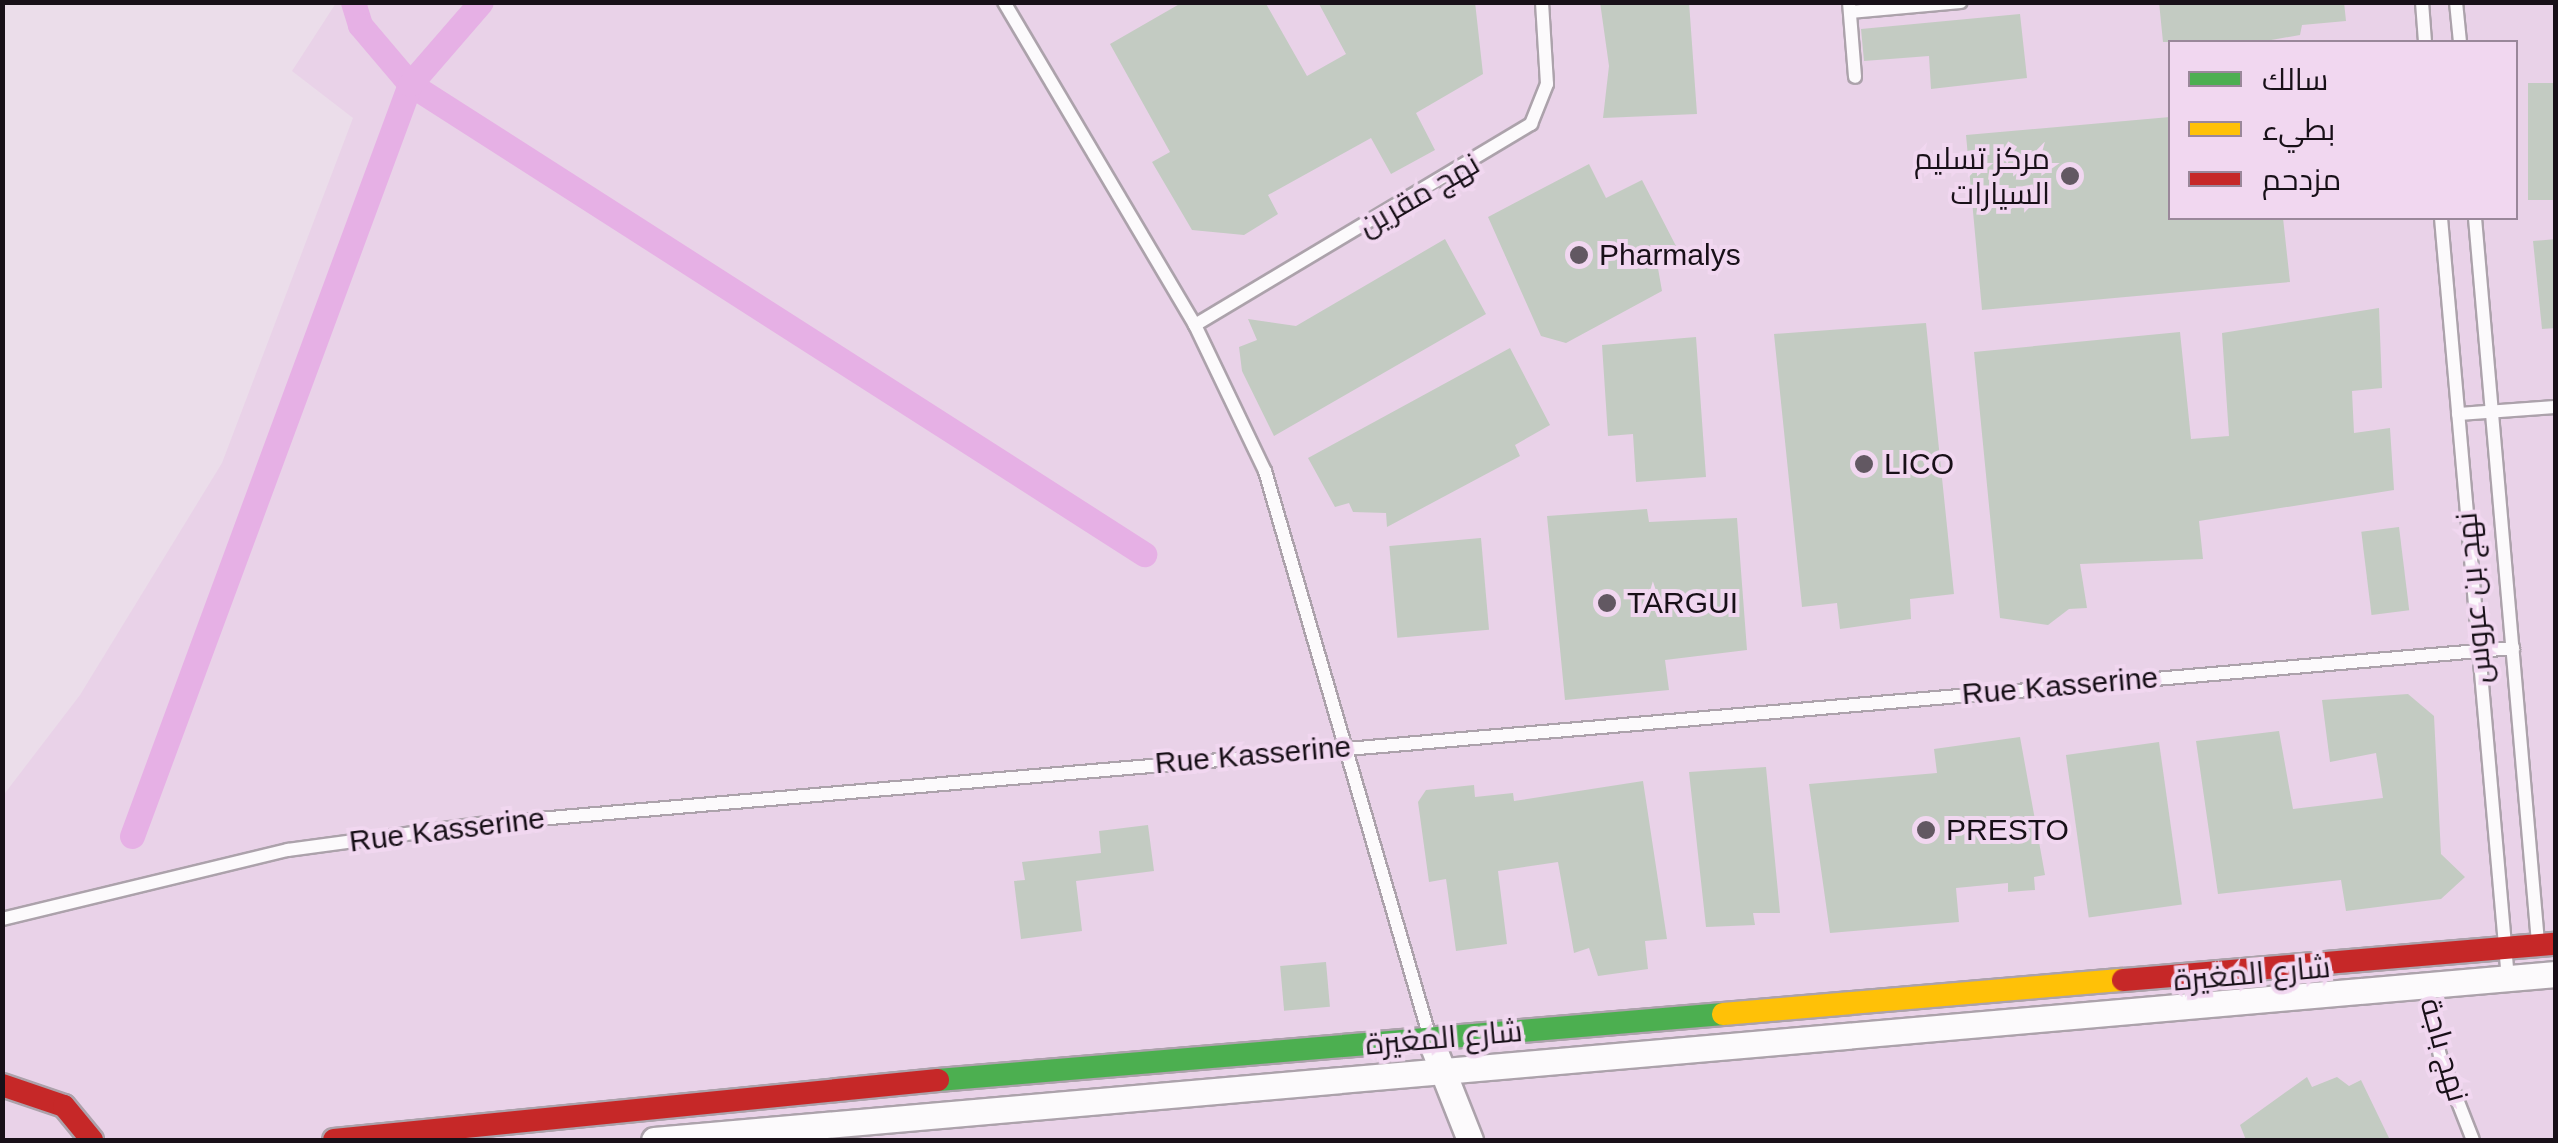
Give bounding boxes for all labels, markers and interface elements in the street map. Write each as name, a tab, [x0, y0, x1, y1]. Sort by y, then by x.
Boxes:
legend	[2168, 40, 2518, 220]
text: سالك	[2262, 63, 2328, 96]
text: بطيء	[2262, 113, 2335, 146]
place label: مركز تسليم السيارات	[1914, 141, 2050, 212]
street label: نهج مقرين	[1352, 146, 1486, 244]
text: مزدحم	[2262, 163, 2341, 196]
marker: مركز تسليم السيارات	[2059, 165, 2081, 187]
place label: Pharmalys	[1599, 237, 1741, 273]
marker: Pharmalys	[1568, 244, 1590, 266]
place label: LICO	[1884, 446, 1954, 482]
marker: LICO	[1853, 453, 1875, 475]
street label: نهج بن عروس	[2449, 511, 2499, 685]
place label: TARGUI	[1627, 585, 1738, 621]
marker: TARGUI	[1596, 592, 1618, 614]
street label: Rue Kasserine	[1960, 659, 2160, 713]
street label: Rue Kasserine	[1153, 728, 1353, 782]
street label: Rue Kasserine	[347, 800, 547, 860]
place label: PRESTO	[1946, 812, 2069, 848]
marker: PRESTO	[1915, 819, 1937, 841]
street label: شارع المغيرة	[2172, 949, 2332, 999]
street label: نهج باجة	[2412, 994, 2476, 1106]
street label: شارع المغيرة	[1364, 1013, 1524, 1063]

